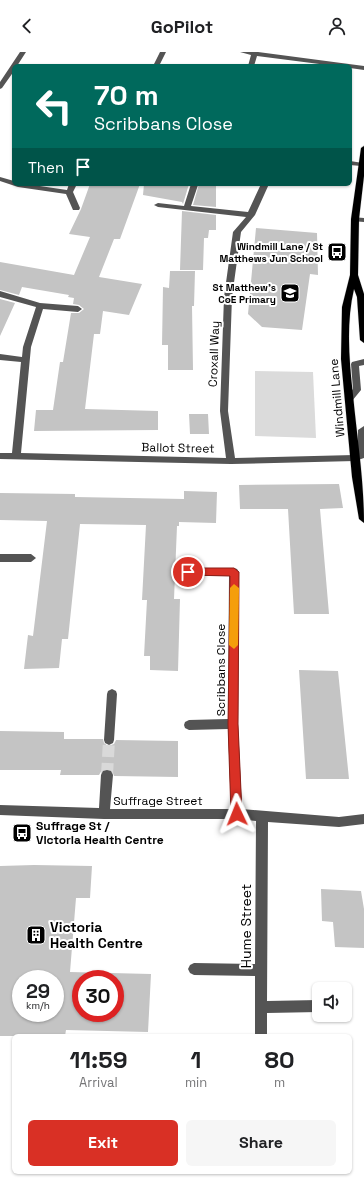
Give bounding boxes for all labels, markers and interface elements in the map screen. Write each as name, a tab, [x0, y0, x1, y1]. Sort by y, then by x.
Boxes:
icon: back	[16, 15, 38, 37]
text: GoPilot	[151, 15, 213, 38]
icon: person	[326, 15, 348, 37]
text: 70 m	[94, 77, 159, 113]
icon: left	[28, 80, 80, 132]
text: Scribbans Close	[94, 112, 233, 135]
icon: arrive	[72, 156, 94, 178]
text: Then	[28, 158, 64, 177]
place label: Windmill Lane / St Matthews Jun School	[219, 240, 323, 265]
bus stop icon: Windmill Lane / St Matthews Jun School	[326, 241, 348, 263]
place label: St Matthew's CoE Primary	[213, 281, 276, 306]
school or university icon: St Matthew's CoE Primary	[279, 282, 301, 304]
street label: Croxall Way	[205, 321, 223, 387]
street label: Windmill Lane	[326, 358, 348, 438]
street label: Ballot Street	[141, 439, 215, 457]
pin	[171, 555, 205, 589]
icon: arrive	[177, 561, 199, 583]
street label: Scribbans Close	[213, 624, 229, 716]
street label: Suffrage Street	[113, 793, 203, 809]
position arrow	[216, 793, 258, 835]
place label: Suffrage St / Victoria Health Centre	[36, 818, 164, 848]
bus stop icon: Suffrage St / Victoria Health Centre	[11, 822, 33, 844]
street label: Hume Street	[237, 884, 255, 968]
place label: Victoria Health Centre	[50, 918, 143, 952]
building icon: Victoria Health Centre	[25, 924, 47, 946]
speed limit sign: 30	[72, 970, 124, 1022]
text: 29	[26, 978, 50, 1004]
map controls	[312, 982, 352, 1022]
button: sound	[312, 982, 352, 1022]
text: km/h	[26, 999, 50, 1012]
text: 11:59	[69, 1044, 127, 1075]
text: 1	[191, 1044, 201, 1075]
text: 80	[265, 1044, 295, 1075]
text: Arrival	[79, 1074, 118, 1091]
text: min	[185, 1074, 207, 1091]
text: m	[274, 1074, 285, 1091]
button: Exit	[28, 1120, 178, 1166]
button: Share	[186, 1120, 336, 1166]

